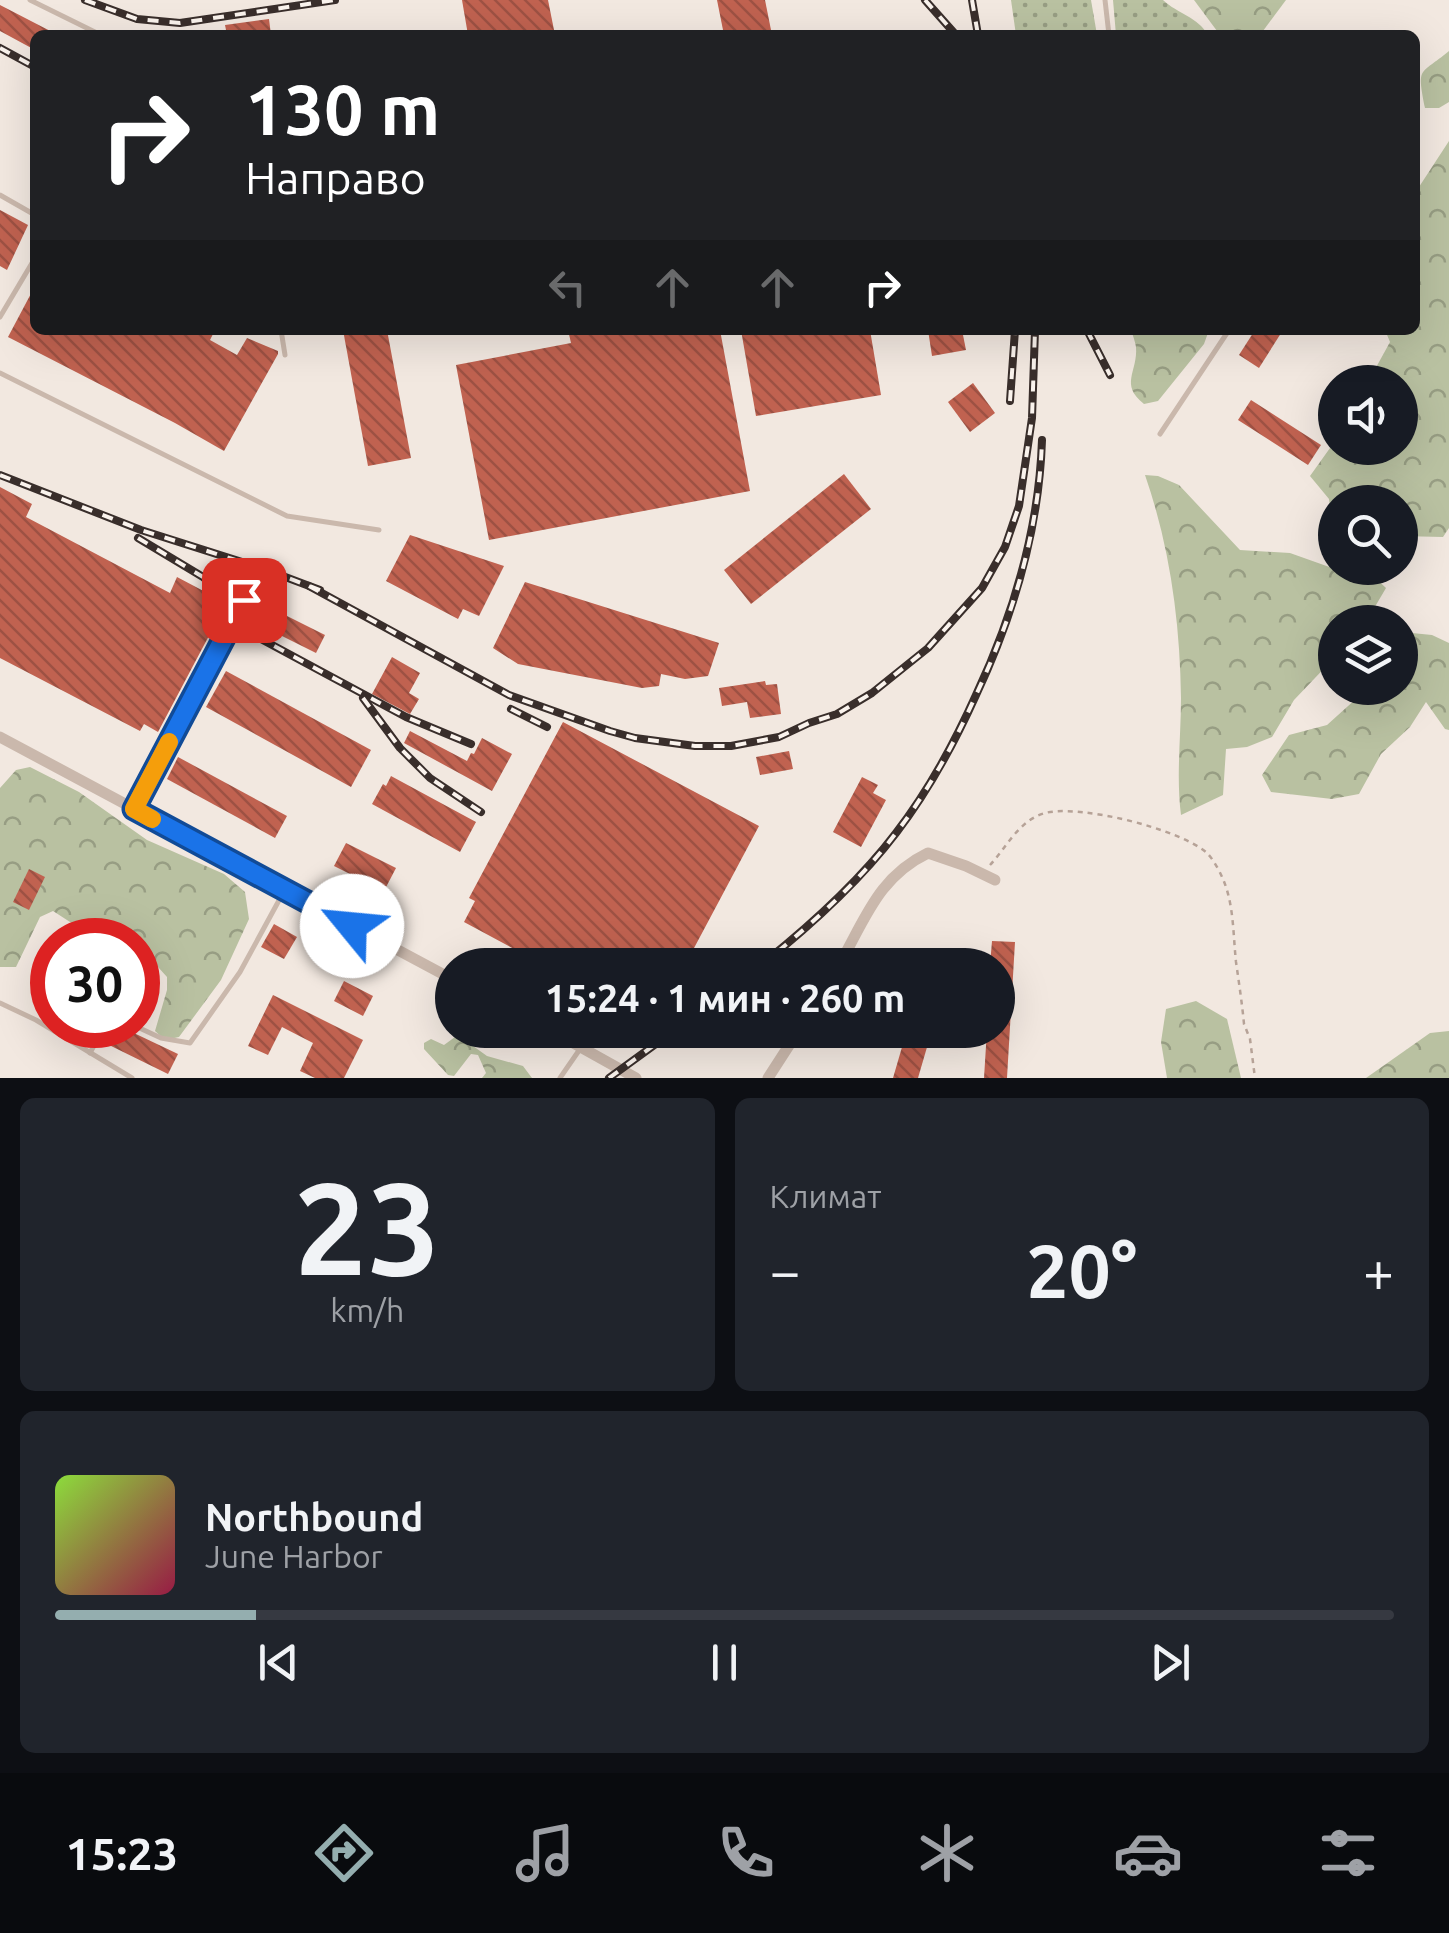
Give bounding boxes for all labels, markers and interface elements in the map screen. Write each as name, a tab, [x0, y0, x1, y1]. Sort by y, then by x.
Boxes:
icon: right	[80, 70, 210, 200]
text: 130 m	[245, 70, 440, 148]
text: Направо	[245, 152, 426, 203]
icon: left	[540, 260, 595, 315]
icon: ahead	[645, 260, 700, 315]
icon: ahead	[750, 260, 805, 315]
icon: right	[855, 260, 910, 315]
map controls	[1318, 365, 1418, 705]
button: sound	[1318, 365, 1418, 465]
button: search	[1318, 485, 1418, 585]
pin	[202, 558, 287, 643]
icon: arrive	[217, 573, 272, 628]
button: layers	[1318, 605, 1418, 705]
position arrow	[300, 874, 404, 978]
speed limit sign: 30	[30, 918, 160, 1048]
text: 15:24 · 1 мин · 260 m	[545, 977, 905, 1019]
text: 23	[294, 1154, 441, 1300]
text: Климат	[770, 1178, 881, 1214]
text: 20°	[1026, 1228, 1137, 1312]
text: −	[770, 1240, 801, 1301]
text: +	[1363, 1240, 1394, 1301]
text: km/h	[330, 1292, 404, 1328]
text: Northbound	[205, 1496, 423, 1538]
text: June Harbor	[205, 1538, 383, 1574]
icon: previous	[251, 1635, 306, 1690]
icon: pause	[697, 1635, 752, 1690]
icon: next	[1143, 1635, 1198, 1690]
icon: directions	[309, 1818, 379, 1888]
icon: music	[510, 1818, 580, 1888]
icon: phone	[711, 1818, 781, 1888]
icon: climate	[912, 1818, 982, 1888]
icon: car	[1113, 1818, 1183, 1888]
icon: filters	[1313, 1818, 1383, 1888]
text: 15:23	[65, 1828, 178, 1879]

